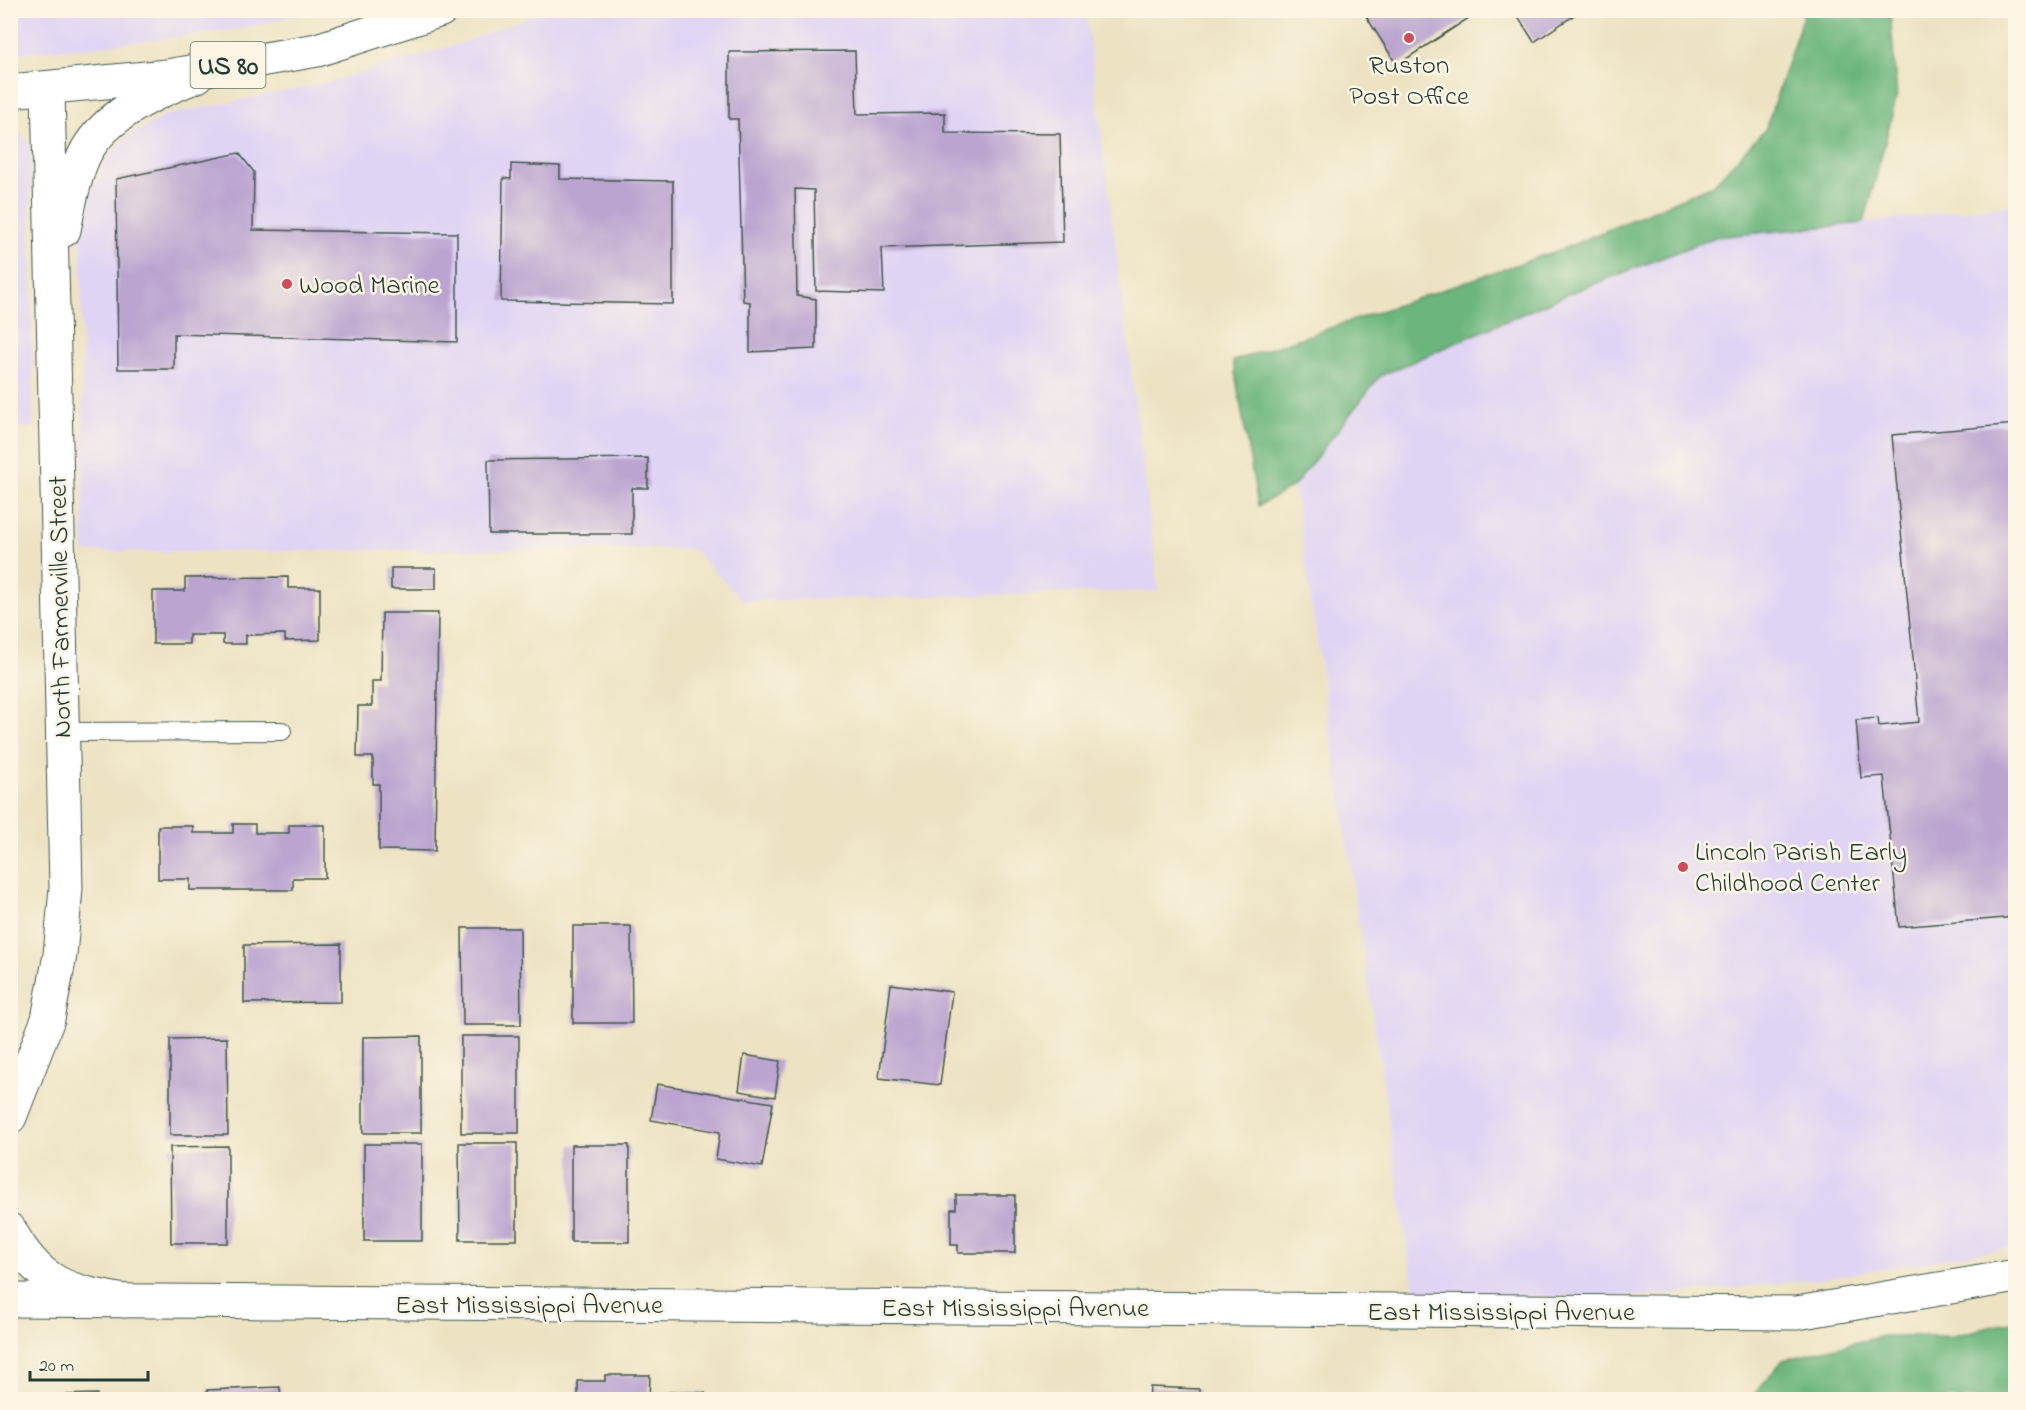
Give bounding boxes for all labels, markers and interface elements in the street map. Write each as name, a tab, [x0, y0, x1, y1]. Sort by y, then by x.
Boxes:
marker: Ruston Post Office	[1402, 31, 1416, 45]
road number: US 80	[190, 42, 266, 88]
place label: Ruston Post Office	[1349, 47, 1470, 117]
place label: Wood Marine	[299, 267, 440, 306]
marker: Wood Marine	[280, 277, 294, 291]
street label: North Farmerville Street	[40, 475, 83, 738]
place label: Lincoln Parish Early Childhood Center	[1695, 834, 1907, 904]
marker: Lincoln Parish Early Childhood Center	[1676, 860, 1690, 874]
street label: East Mississippi Avenue	[395, 1287, 664, 1326]
street label: East Mississippi Avenue	[881, 1290, 1150, 1329]
street label: East Mississippi Avenue	[1367, 1294, 1636, 1333]
scale bar	[30, 1344, 148, 1382]
text: 20 m	[39, 1354, 74, 1380]

